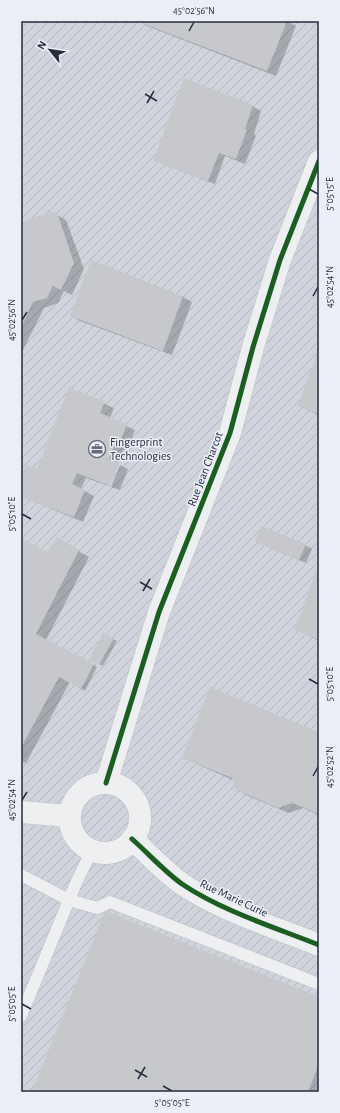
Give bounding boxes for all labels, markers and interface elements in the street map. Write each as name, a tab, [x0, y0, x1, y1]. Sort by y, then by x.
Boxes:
text: 45°02'56"N	[173, 6, 215, 16]
north arrow	[30, 30, 70, 70]
text: N	[35, 39, 48, 51]
text: 5°05'15"E	[325, 177, 335, 211]
text: 45°02'54"N	[325, 266, 335, 308]
text: 45°02'56"N	[7, 299, 17, 341]
street label: Rue Jean Charcot	[185, 430, 225, 508]
place label: Fingerprint Technologies	[110, 436, 171, 462]
office icon: Fingerprint Technologies	[87, 439, 107, 459]
text: 5°05'10"E	[7, 497, 17, 531]
text: 5°05'10"E	[325, 667, 335, 701]
text: 45°02'52"N	[325, 746, 335, 788]
text: 45°02'54"N	[7, 779, 17, 821]
street label: Rue Marie Curie	[198, 877, 270, 919]
text: 5°05'05"E	[7, 986, 17, 1022]
text: 5°05'05"E	[154, 1098, 190, 1108]

